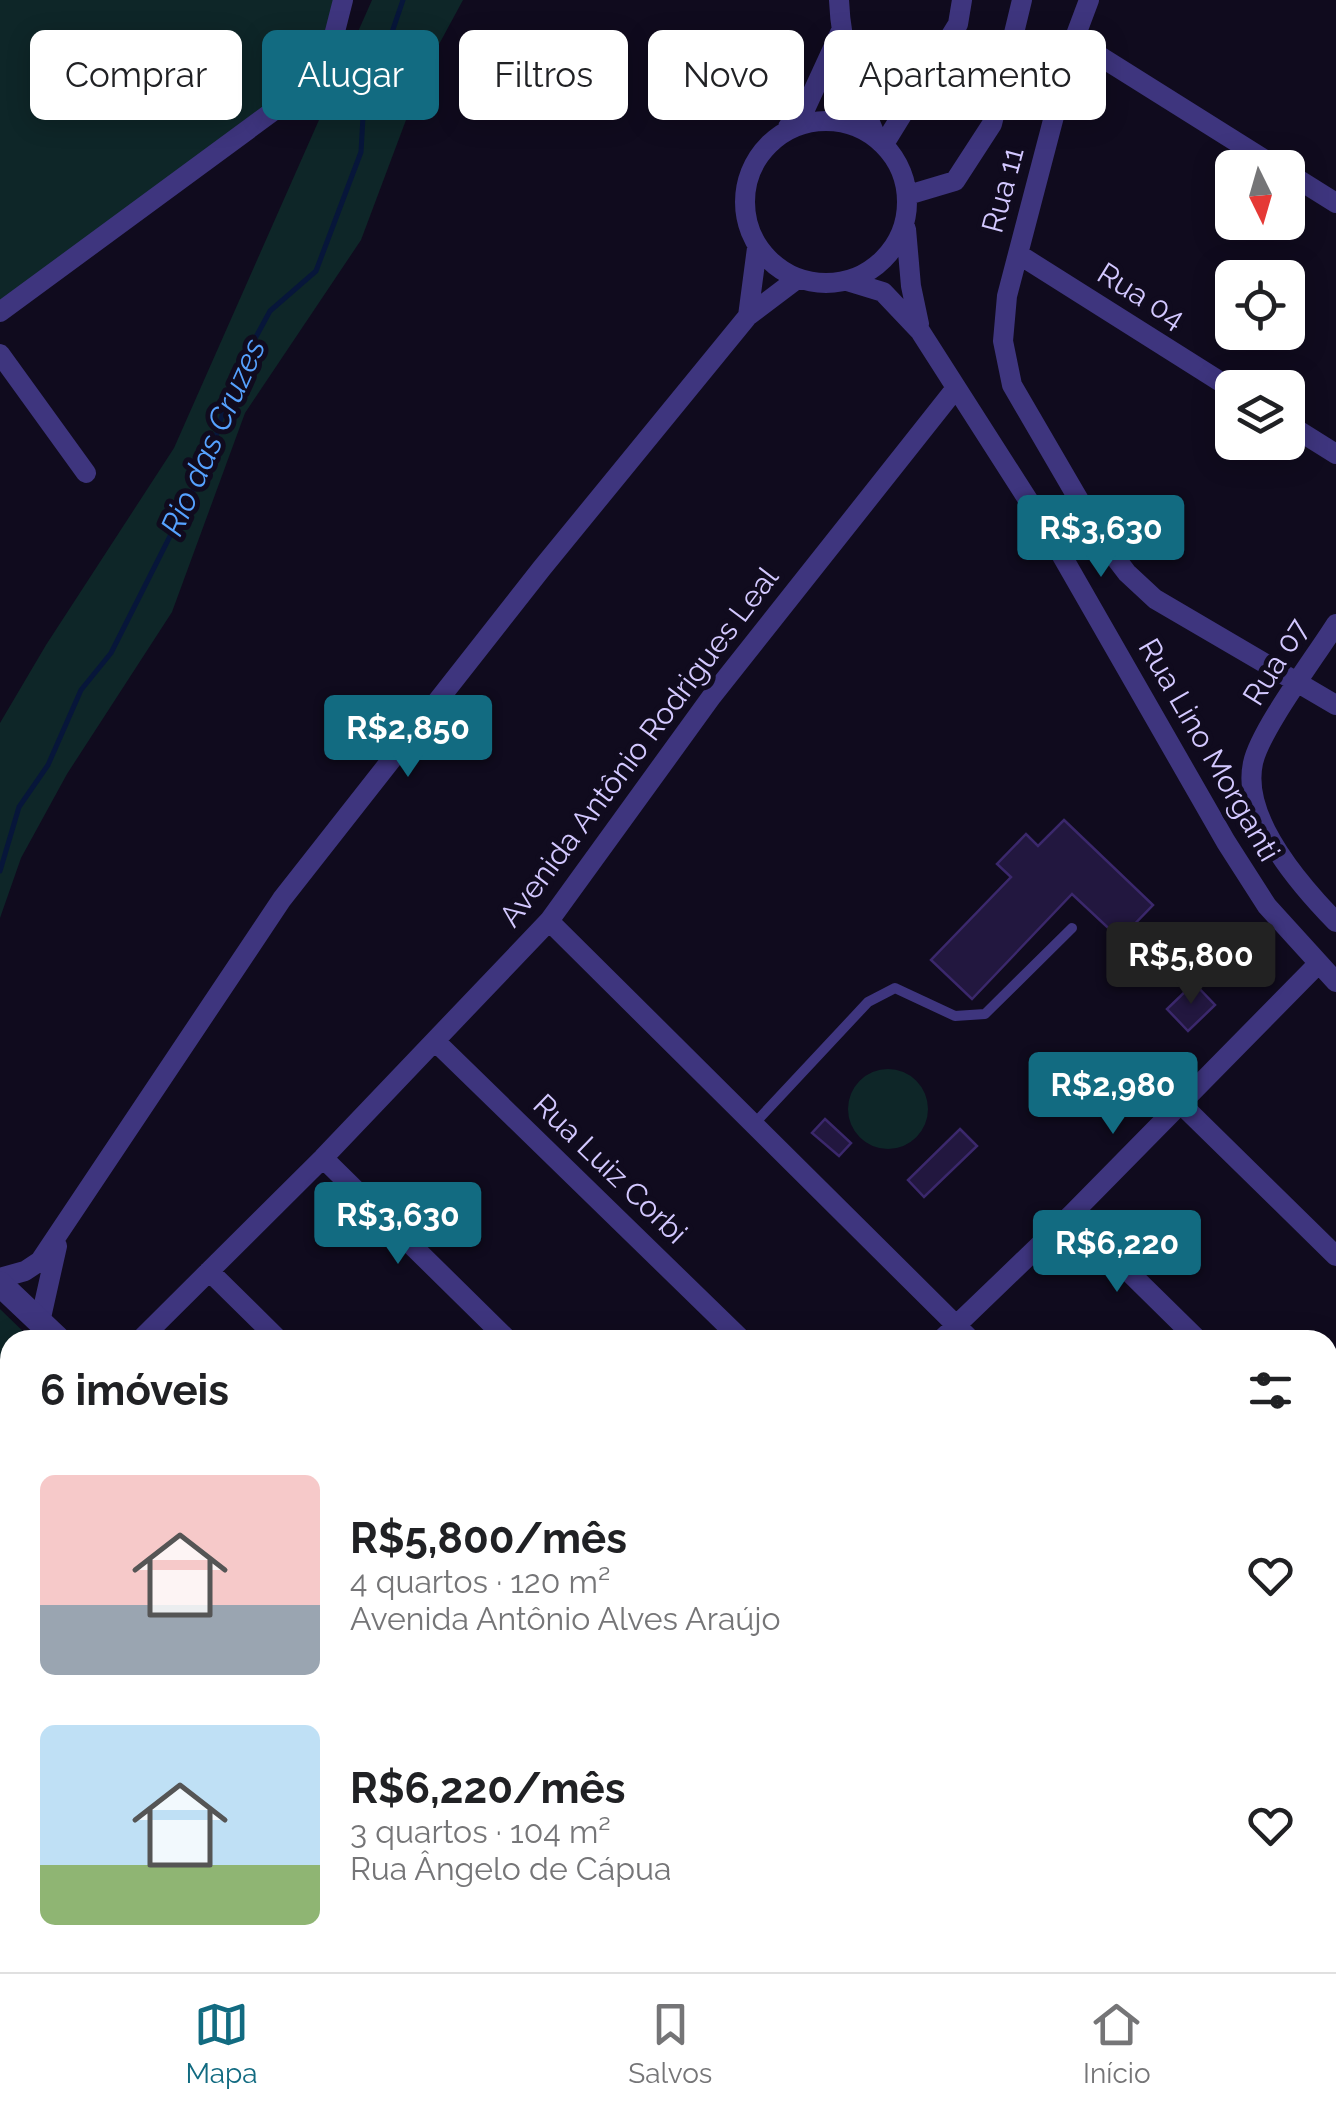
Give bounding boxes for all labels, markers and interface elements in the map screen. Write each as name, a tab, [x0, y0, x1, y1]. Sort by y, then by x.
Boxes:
chip: Comprar	[30, 30, 242, 120]
chip: Alugar	[262, 30, 439, 120]
chip: Filtros	[459, 30, 628, 120]
chip: Novo	[648, 30, 804, 120]
chip: Apartamento	[824, 30, 1106, 120]
street label: Rua 11	[974, 143, 1031, 236]
north arrow	[1215, 150, 1305, 240]
map controls	[1215, 150, 1305, 460]
street label: Rua 04	[1091, 255, 1191, 336]
button: locate	[1215, 260, 1305, 350]
water label: Rio das Cruzes	[153, 333, 272, 541]
button: layers	[1215, 370, 1305, 460]
pin: R$3,630	[1009, 495, 1193, 580]
text: R$3,630	[1039, 509, 1163, 546]
street label: Avenida Antônio Rodrigues Leal	[492, 559, 786, 933]
street label: Rua 07	[1235, 612, 1316, 711]
street label: Rua Lino Morganti	[1132, 632, 1287, 867]
pin: R$2,850	[316, 695, 500, 780]
text: R$2,850	[346, 709, 470, 746]
pin: R$5,800	[1099, 922, 1283, 1007]
text: R$5,800	[1128, 936, 1254, 973]
pin: R$2,980	[1021, 1052, 1205, 1137]
text: R$2,980	[1051, 1066, 1175, 1103]
street label: Rua Luiz Corbi	[526, 1087, 694, 1250]
pin: R$3,630	[306, 1182, 490, 1267]
text: R$3,630	[336, 1196, 460, 1233]
pin: R$6,220	[1025, 1210, 1209, 1295]
text: R$6,220	[1055, 1224, 1179, 1261]
icon: filters	[1243, 1363, 1298, 1418]
text: 6 imóveis	[40, 1366, 229, 1415]
text: R$5,800/mês	[350, 1514, 627, 1563]
icon: home	[120, 1515, 240, 1635]
icon: heart	[1243, 1548, 1298, 1603]
text: 4 quartos · 120 m²	[350, 1563, 610, 1600]
text: Avenida Antônio Alves Araújo	[350, 1600, 781, 1637]
text: R$6,220/mês	[350, 1764, 625, 1813]
icon: home	[120, 1765, 240, 1885]
icon: heart	[1243, 1798, 1298, 1853]
text: 3 quartos · 104 m²	[350, 1813, 611, 1850]
text: Rua Ângelo de Cápua	[350, 1850, 671, 1887]
tab: Mapa	[185, 1997, 258, 2090]
tab: Salvos	[628, 1997, 712, 2090]
tab: Início	[1083, 1997, 1151, 2090]

